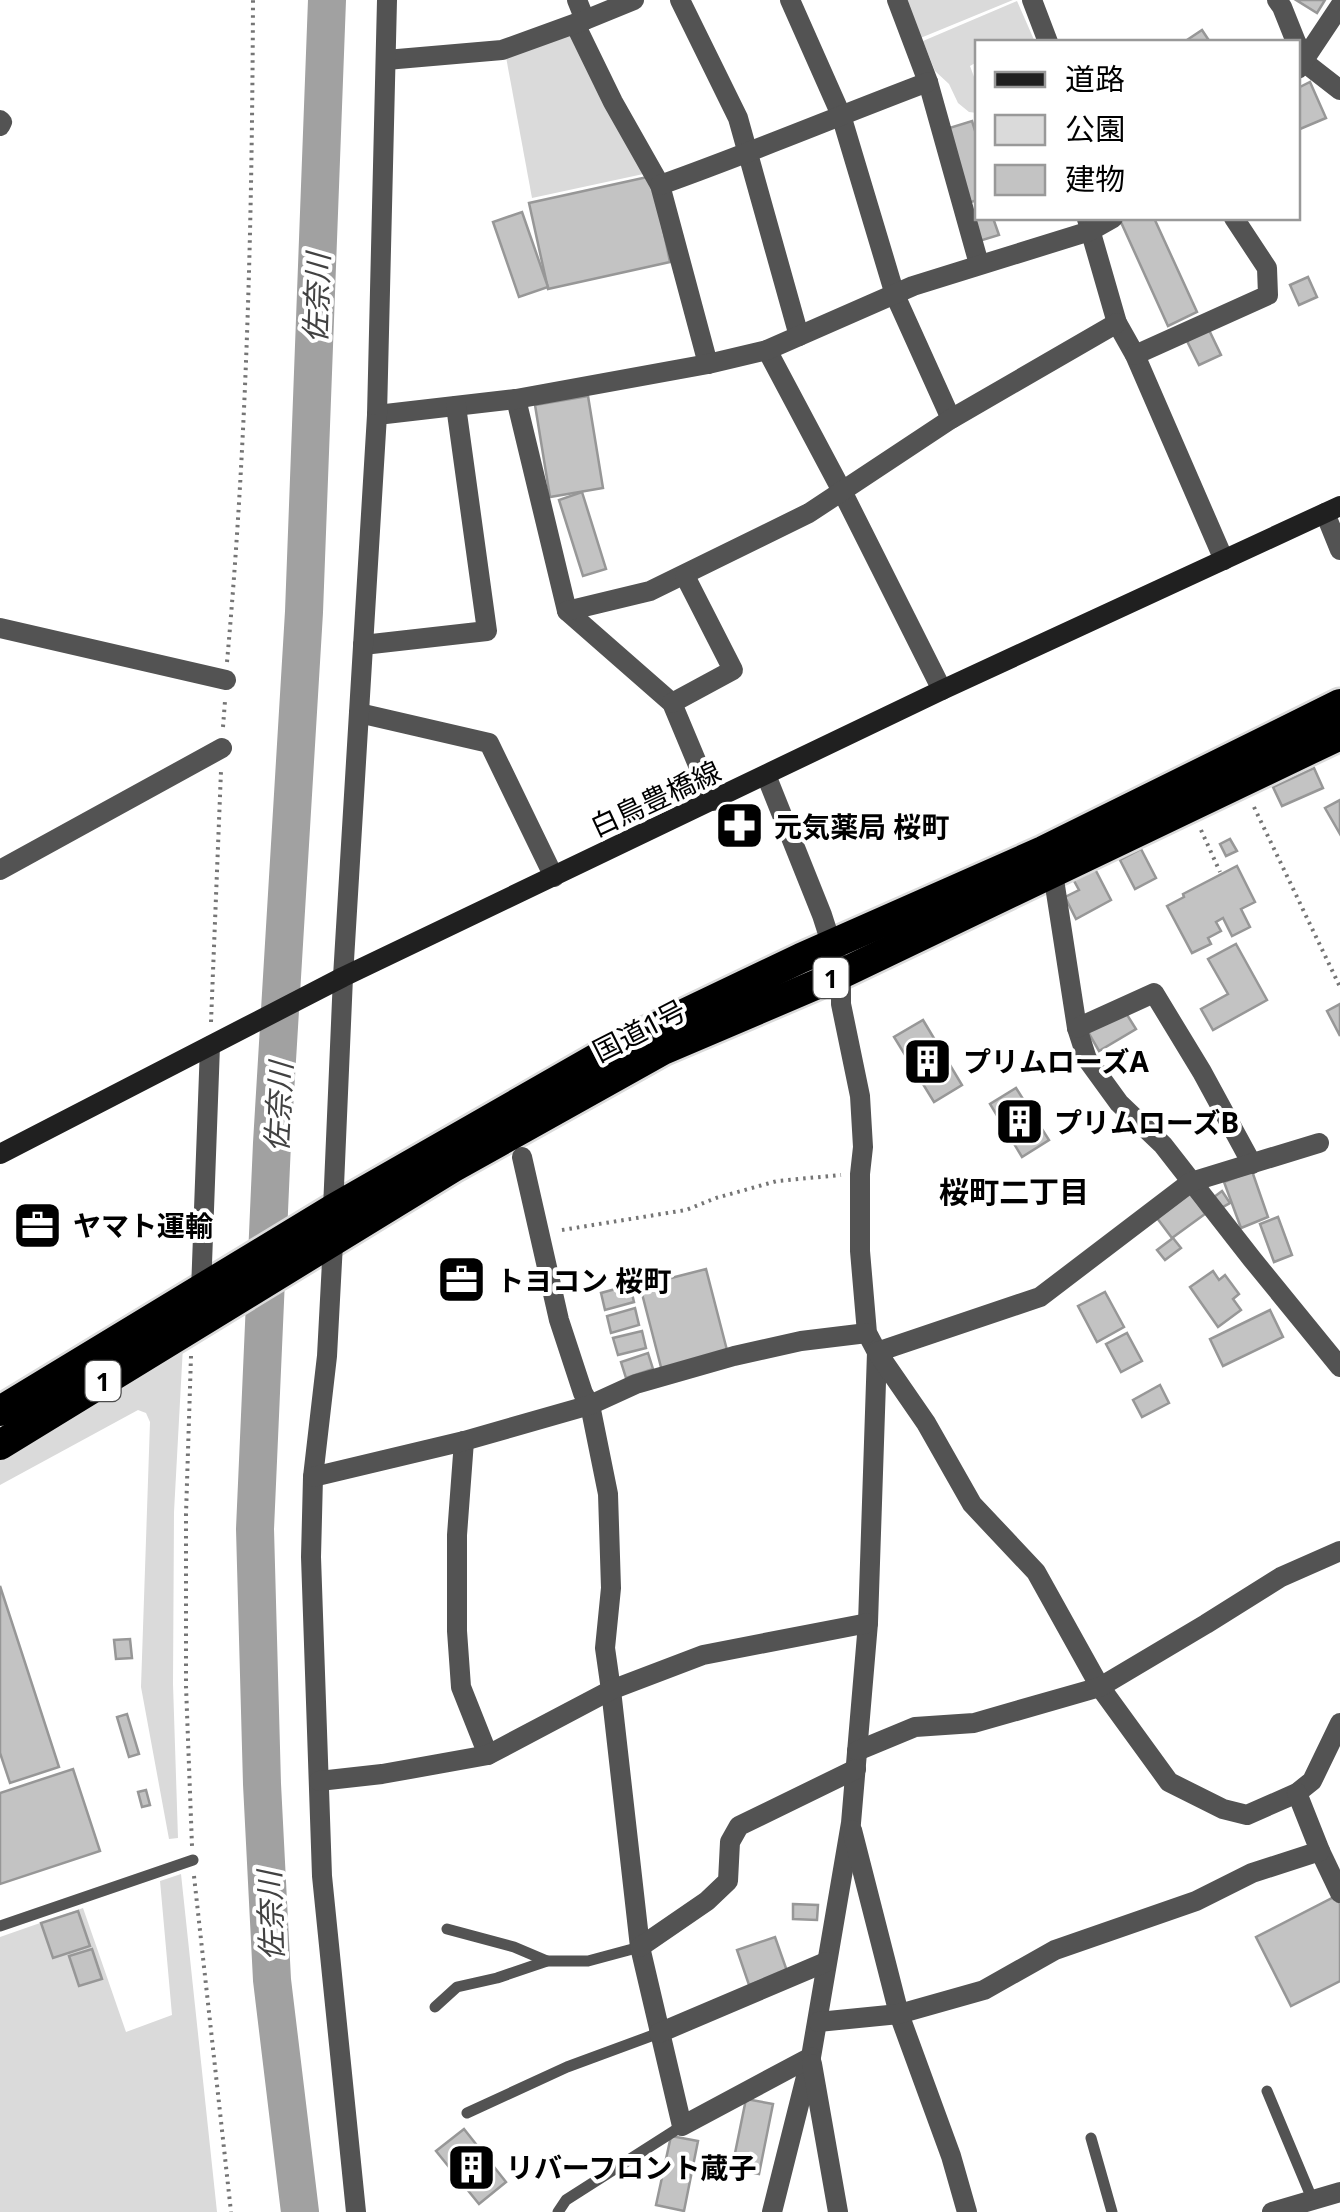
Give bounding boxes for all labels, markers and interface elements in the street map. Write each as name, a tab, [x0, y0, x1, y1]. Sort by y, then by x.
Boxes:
legend	[975, 40, 1300, 220]
text: 道路	[1065, 58, 1125, 99]
text: 公園	[1065, 108, 1125, 149]
text: 建物	[1065, 158, 1125, 199]
water label: 佐奈川	[294, 249, 338, 344]
street label: 白鳥豊橋線	[584, 751, 726, 845]
pharmacy icon: 元気薬局 桜町	[713, 800, 765, 852]
place label: 元気薬局 桜町	[774, 807, 949, 845]
road number: 1	[814, 958, 848, 998]
street label: 国道1号	[586, 990, 692, 1070]
building icon: プリムローズA	[902, 1035, 954, 1087]
place label: プリムローズA	[963, 1042, 1150, 1080]
water label: 佐奈川	[255, 1058, 301, 1153]
building icon: プリムローズB	[993, 1096, 1045, 1148]
place label: プリムローズB	[1054, 1103, 1239, 1141]
district label: 桜町二丁目	[939, 1171, 1089, 1212]
office icon: ヤマト運輸	[12, 1199, 64, 1251]
place label: ヤマト運輸	[73, 1206, 213, 1244]
office icon: トヨコン 桜町	[435, 1254, 487, 1306]
place label: トヨコン 桜町	[496, 1261, 671, 1299]
road number: 1	[86, 1361, 120, 1401]
water label: 佐奈川	[248, 1867, 292, 1962]
building icon: リバーフロント蔵子	[445, 2141, 497, 2193]
place label: リバーフロント蔵子	[506, 2148, 756, 2186]

